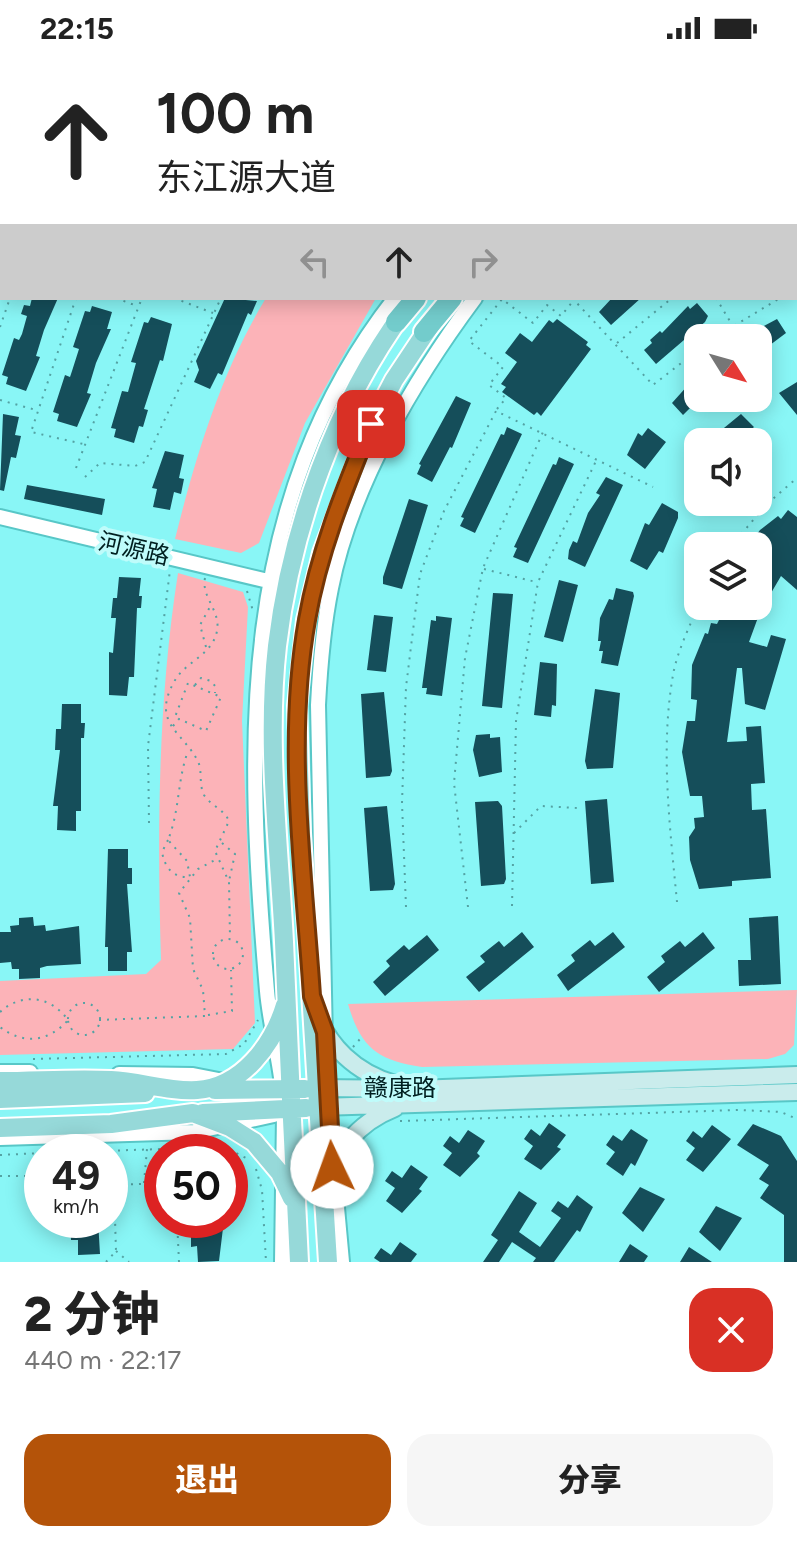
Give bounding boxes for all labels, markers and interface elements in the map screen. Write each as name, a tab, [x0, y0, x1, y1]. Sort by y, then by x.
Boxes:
text: 22:15	[40, 10, 114, 47]
text: 100 m	[156, 80, 314, 147]
icon: ahead	[24, 88, 128, 192]
text: 东江源大道	[156, 156, 336, 199]
icon: left	[293, 240, 337, 284]
icon: ahead	[377, 240, 421, 284]
icon: right	[461, 240, 505, 284]
north arrow	[684, 324, 772, 412]
map controls	[684, 324, 772, 620]
pin	[337, 390, 405, 458]
icon: arrive	[349, 402, 393, 446]
button: sound	[684, 428, 772, 516]
street label: 河源路	[96, 526, 172, 571]
button: layers	[684, 532, 772, 620]
street label: 赣康路	[364, 1073, 436, 1102]
position arrow	[290, 1125, 374, 1209]
speed limit sign: 50	[144, 1134, 248, 1238]
text: 49	[52, 1152, 100, 1200]
text: km/h	[53, 1194, 99, 1218]
text: 2 分钟	[24, 1285, 159, 1343]
button: close	[689, 1288, 773, 1372]
text: 440 m · 22:17	[24, 1344, 181, 1376]
button: 退出	[24, 1434, 391, 1526]
button: 分享	[407, 1434, 773, 1526]

